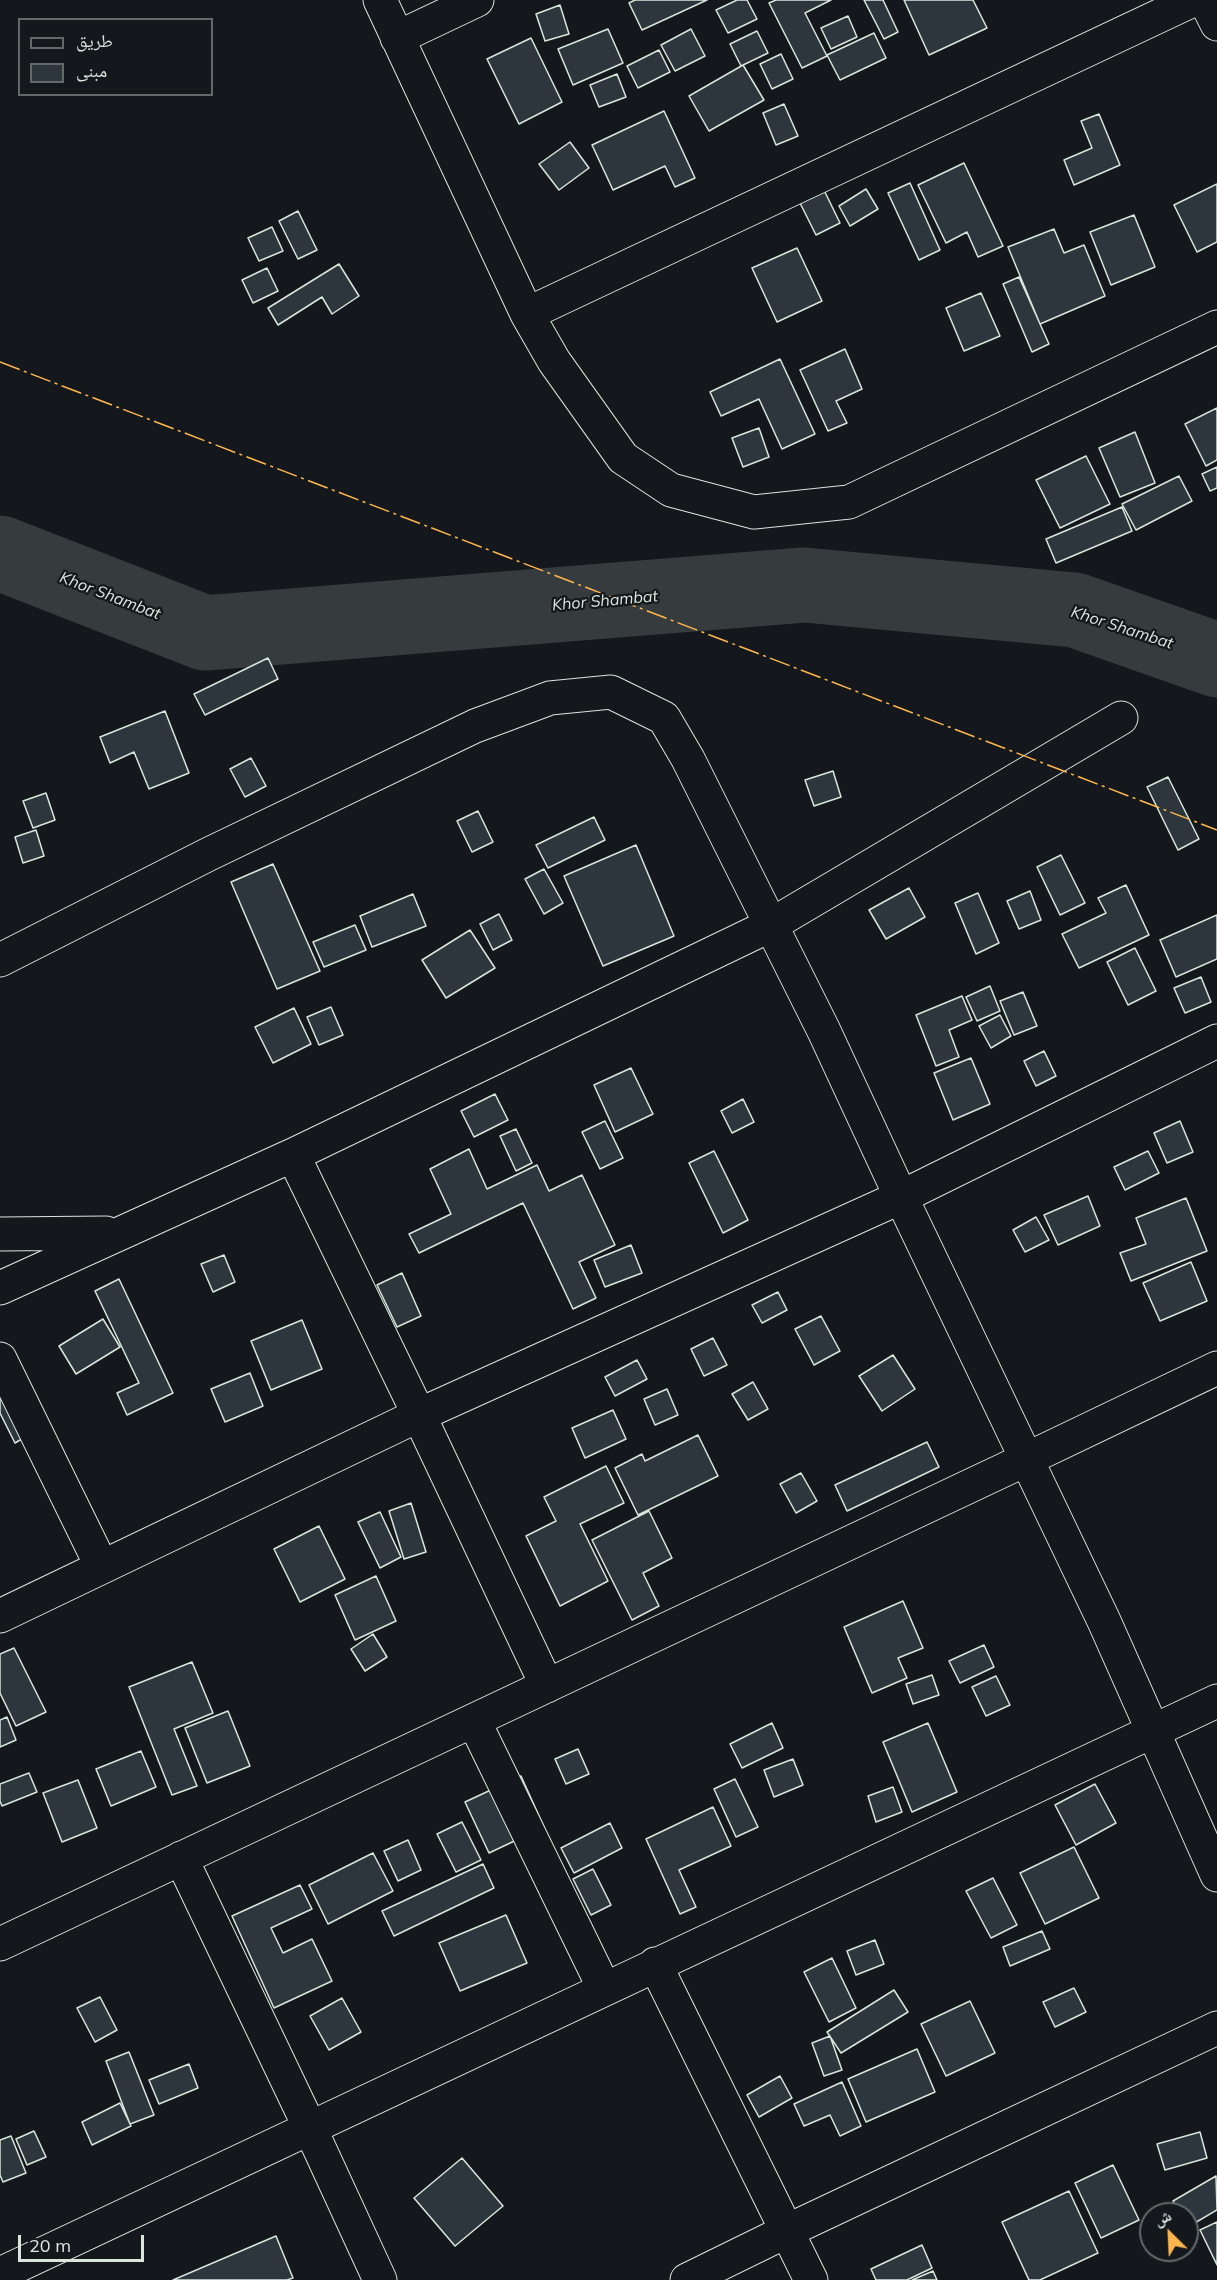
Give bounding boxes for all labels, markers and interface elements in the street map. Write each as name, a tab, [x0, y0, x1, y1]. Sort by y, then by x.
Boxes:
legend	[18, 18, 213, 96]
text: طريق	[76, 29, 113, 52]
text: مبنى	[76, 59, 107, 82]
water label: Khor Shambat	[57, 568, 163, 624]
water label: Khor Shambat	[551, 587, 659, 615]
water label: Khor Shambat	[1068, 602, 1176, 654]
north arrow	[1139, 2202, 1199, 2262]
text: ش	[1151, 2205, 1174, 2230]
scale bar	[21, 2223, 147, 2261]
text: 20 m	[29, 2234, 71, 2257]

